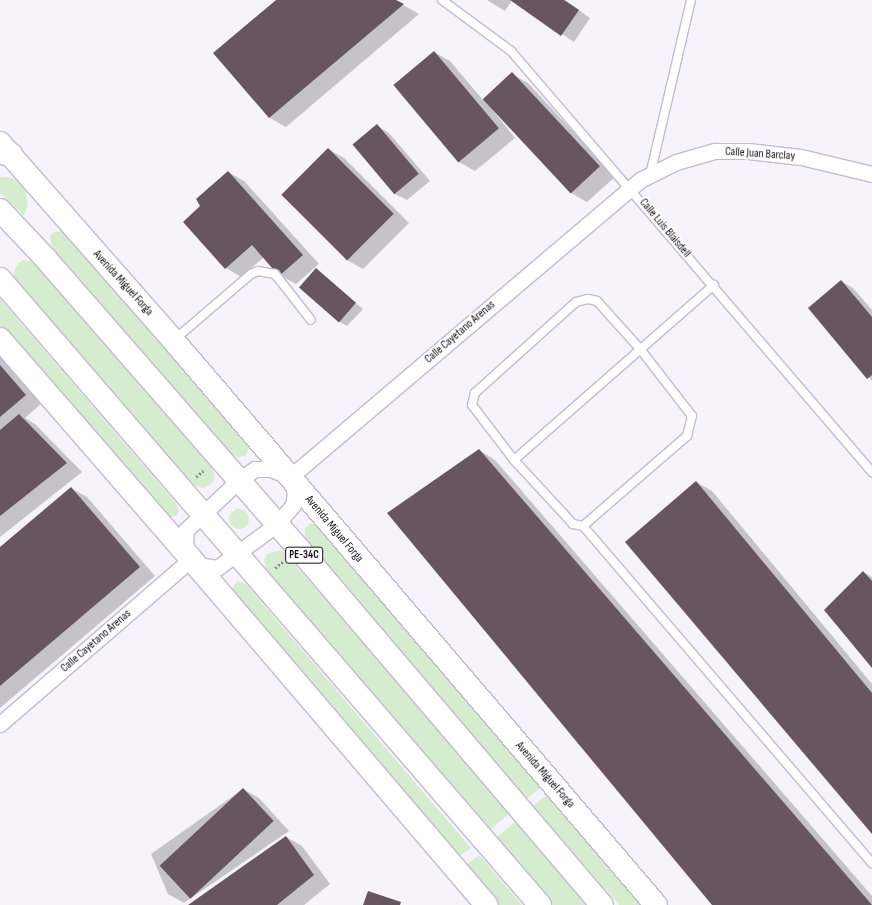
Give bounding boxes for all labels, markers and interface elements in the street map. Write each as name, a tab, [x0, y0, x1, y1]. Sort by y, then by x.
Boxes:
street label: Calle Juan Barclay	[725, 144, 795, 164]
street label: Calle Luis Blaisdell	[636, 196, 694, 260]
street label: Avenida Miguel Forga	[90, 247, 156, 319]
street label: Calle Cayetano Arenas	[422, 297, 498, 367]
street label: Avenida Miguel Forga	[302, 493, 366, 565]
road number: PE-34C	[285, 546, 323, 564]
street label: Calle Cayetano Arenas	[58, 606, 134, 676]
street label: Avenida Miguel Forga	[512, 739, 578, 811]

